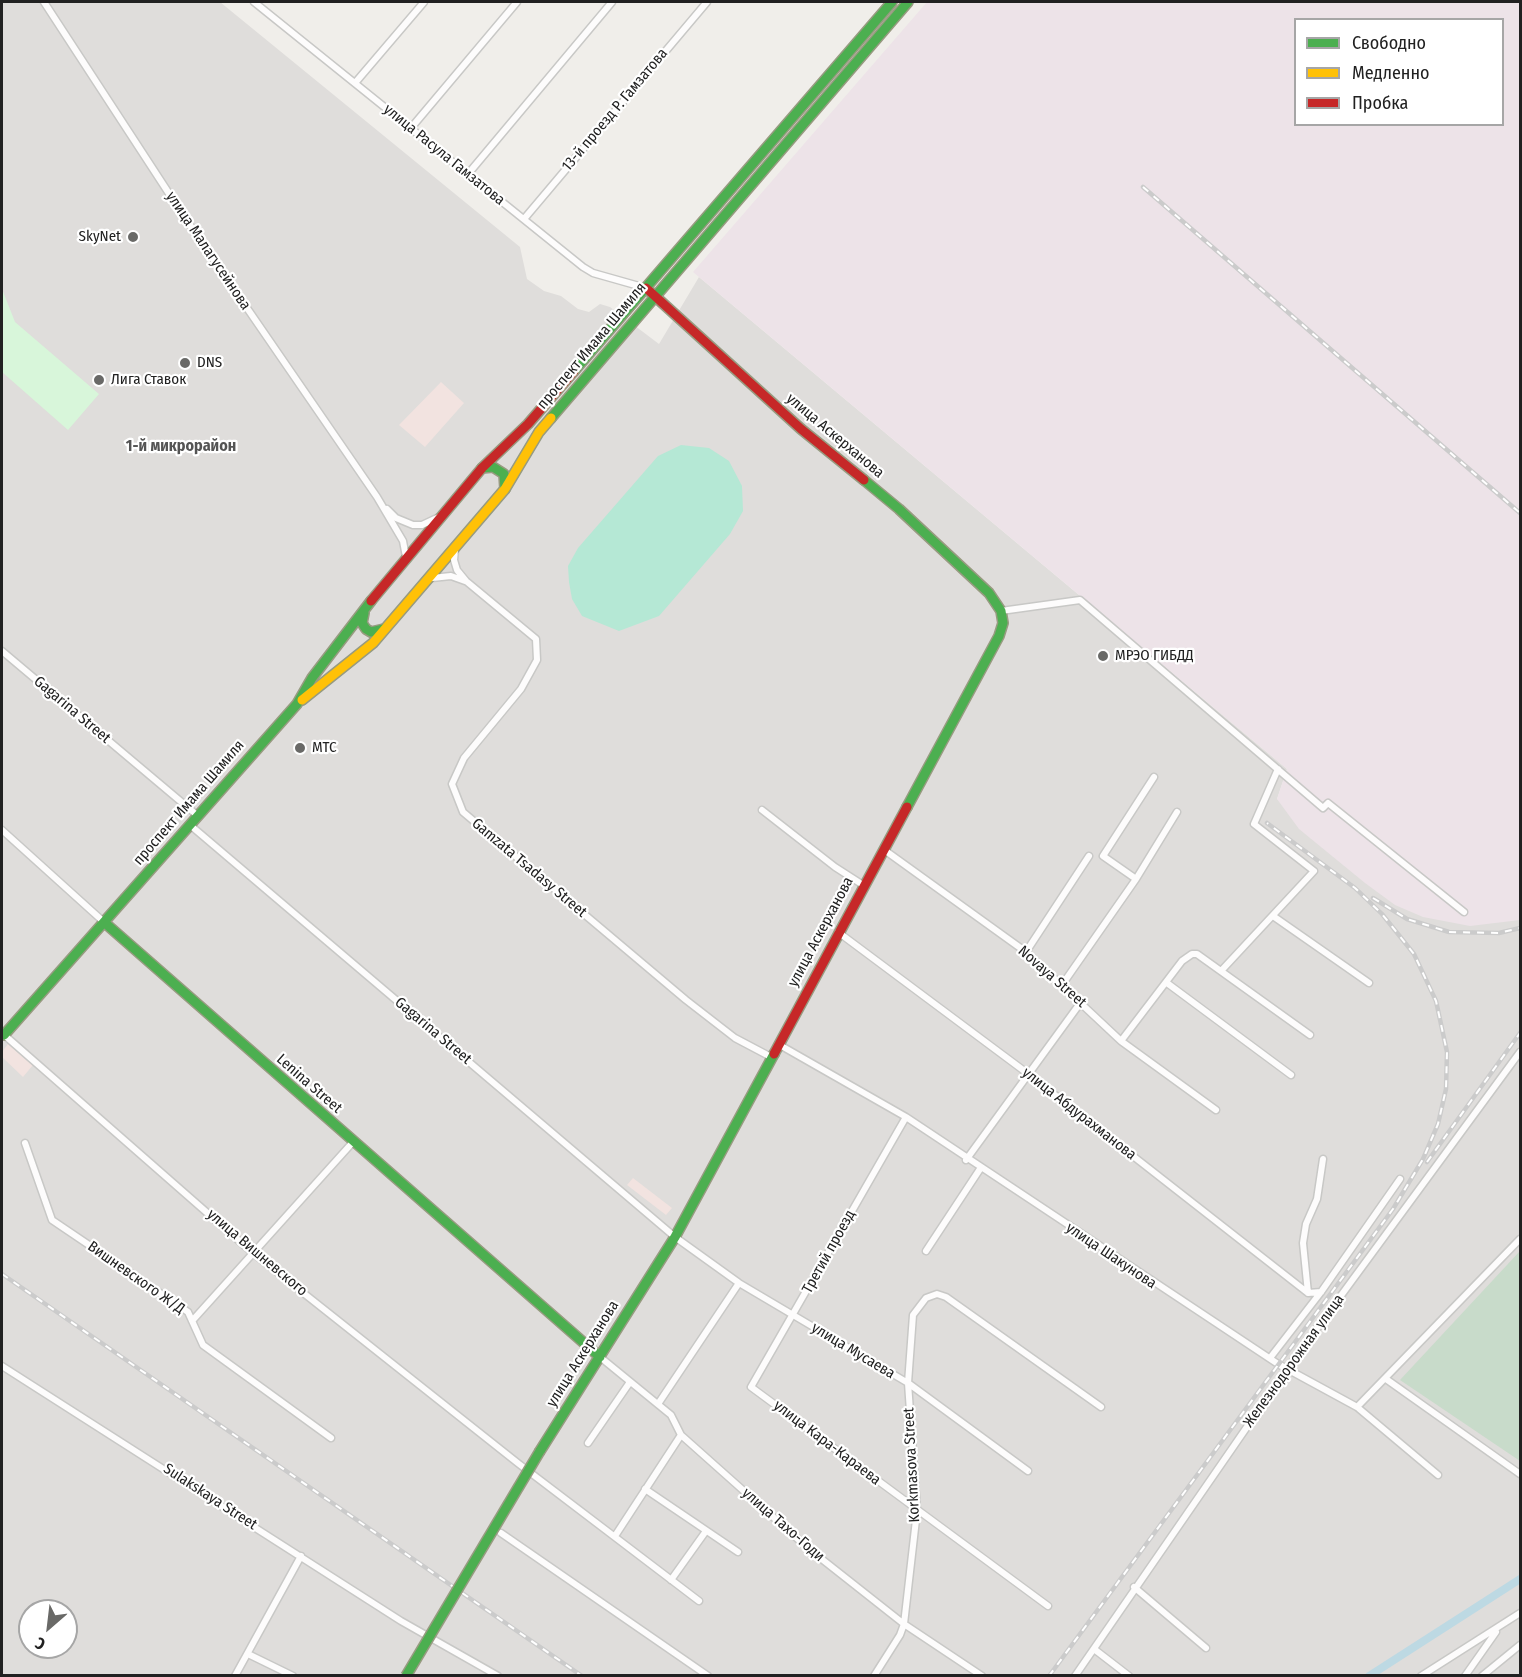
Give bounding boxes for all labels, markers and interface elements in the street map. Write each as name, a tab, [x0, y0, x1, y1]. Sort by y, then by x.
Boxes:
legend	[1294, 18, 1504, 126]
text: Свободно	[1352, 32, 1426, 54]
street label: 13-й проезд Р. Гамзатова	[558, 45, 672, 175]
text: Медленно	[1352, 62, 1430, 84]
text: Пробка	[1352, 92, 1408, 114]
street label: улица Расула Гамзатова	[380, 101, 508, 209]
street label: улица Малагусейнова	[162, 188, 254, 314]
place label: SkyNet	[78, 228, 121, 246]
marker: SkyNet	[126, 230, 140, 244]
street label: проспект Имама Шамиля	[534, 279, 650, 413]
place label: DNS	[197, 354, 222, 372]
marker: DNS	[178, 356, 192, 370]
place label: Лига Ставок	[111, 371, 186, 389]
marker: Лига Ставок	[92, 373, 106, 387]
street label: улица Аскерханова	[783, 390, 887, 482]
district label: 1-й микрорайон	[126, 437, 236, 457]
place label: МРЭО ГИБДД	[1115, 647, 1194, 665]
marker: МРЭО ГИБДД	[1096, 649, 1110, 663]
street label: Gagarina Street	[30, 673, 114, 747]
street label: проспект Имама Шамиля	[130, 737, 248, 869]
place label: МТС	[312, 739, 336, 757]
marker: МТС	[293, 741, 307, 755]
street label: Gamzata Tsadasy Street	[468, 815, 590, 921]
street label: улица Аскерханова	[784, 874, 858, 990]
street label: Novaya Street	[1014, 942, 1090, 1012]
street label: Gagarina Street	[391, 994, 475, 1068]
street label: Lenina Street	[273, 1051, 345, 1117]
street label: улица Абдурахманова	[1018, 1064, 1140, 1164]
street label: улица Вишневского	[203, 1206, 311, 1300]
street label: Третий проезд	[799, 1207, 859, 1297]
street label: улица Шакунова	[1062, 1219, 1160, 1293]
street label: Вишневского Ж/Д	[84, 1238, 188, 1318]
street label: Железнодорожная улица	[1240, 1291, 1348, 1431]
street label: улица Аскерханова	[543, 1298, 623, 1410]
street label: улица Мусаева	[808, 1319, 898, 1383]
street label: улица Кара-Караева	[770, 1397, 884, 1489]
street label: Korkmasova Street	[900, 1407, 924, 1523]
street label: Sulakskaya Street	[160, 1460, 260, 1534]
street label: улица Тахо-Годи	[738, 1484, 828, 1566]
north arrow	[18, 1599, 78, 1659]
text: С	[32, 1633, 48, 1654]

